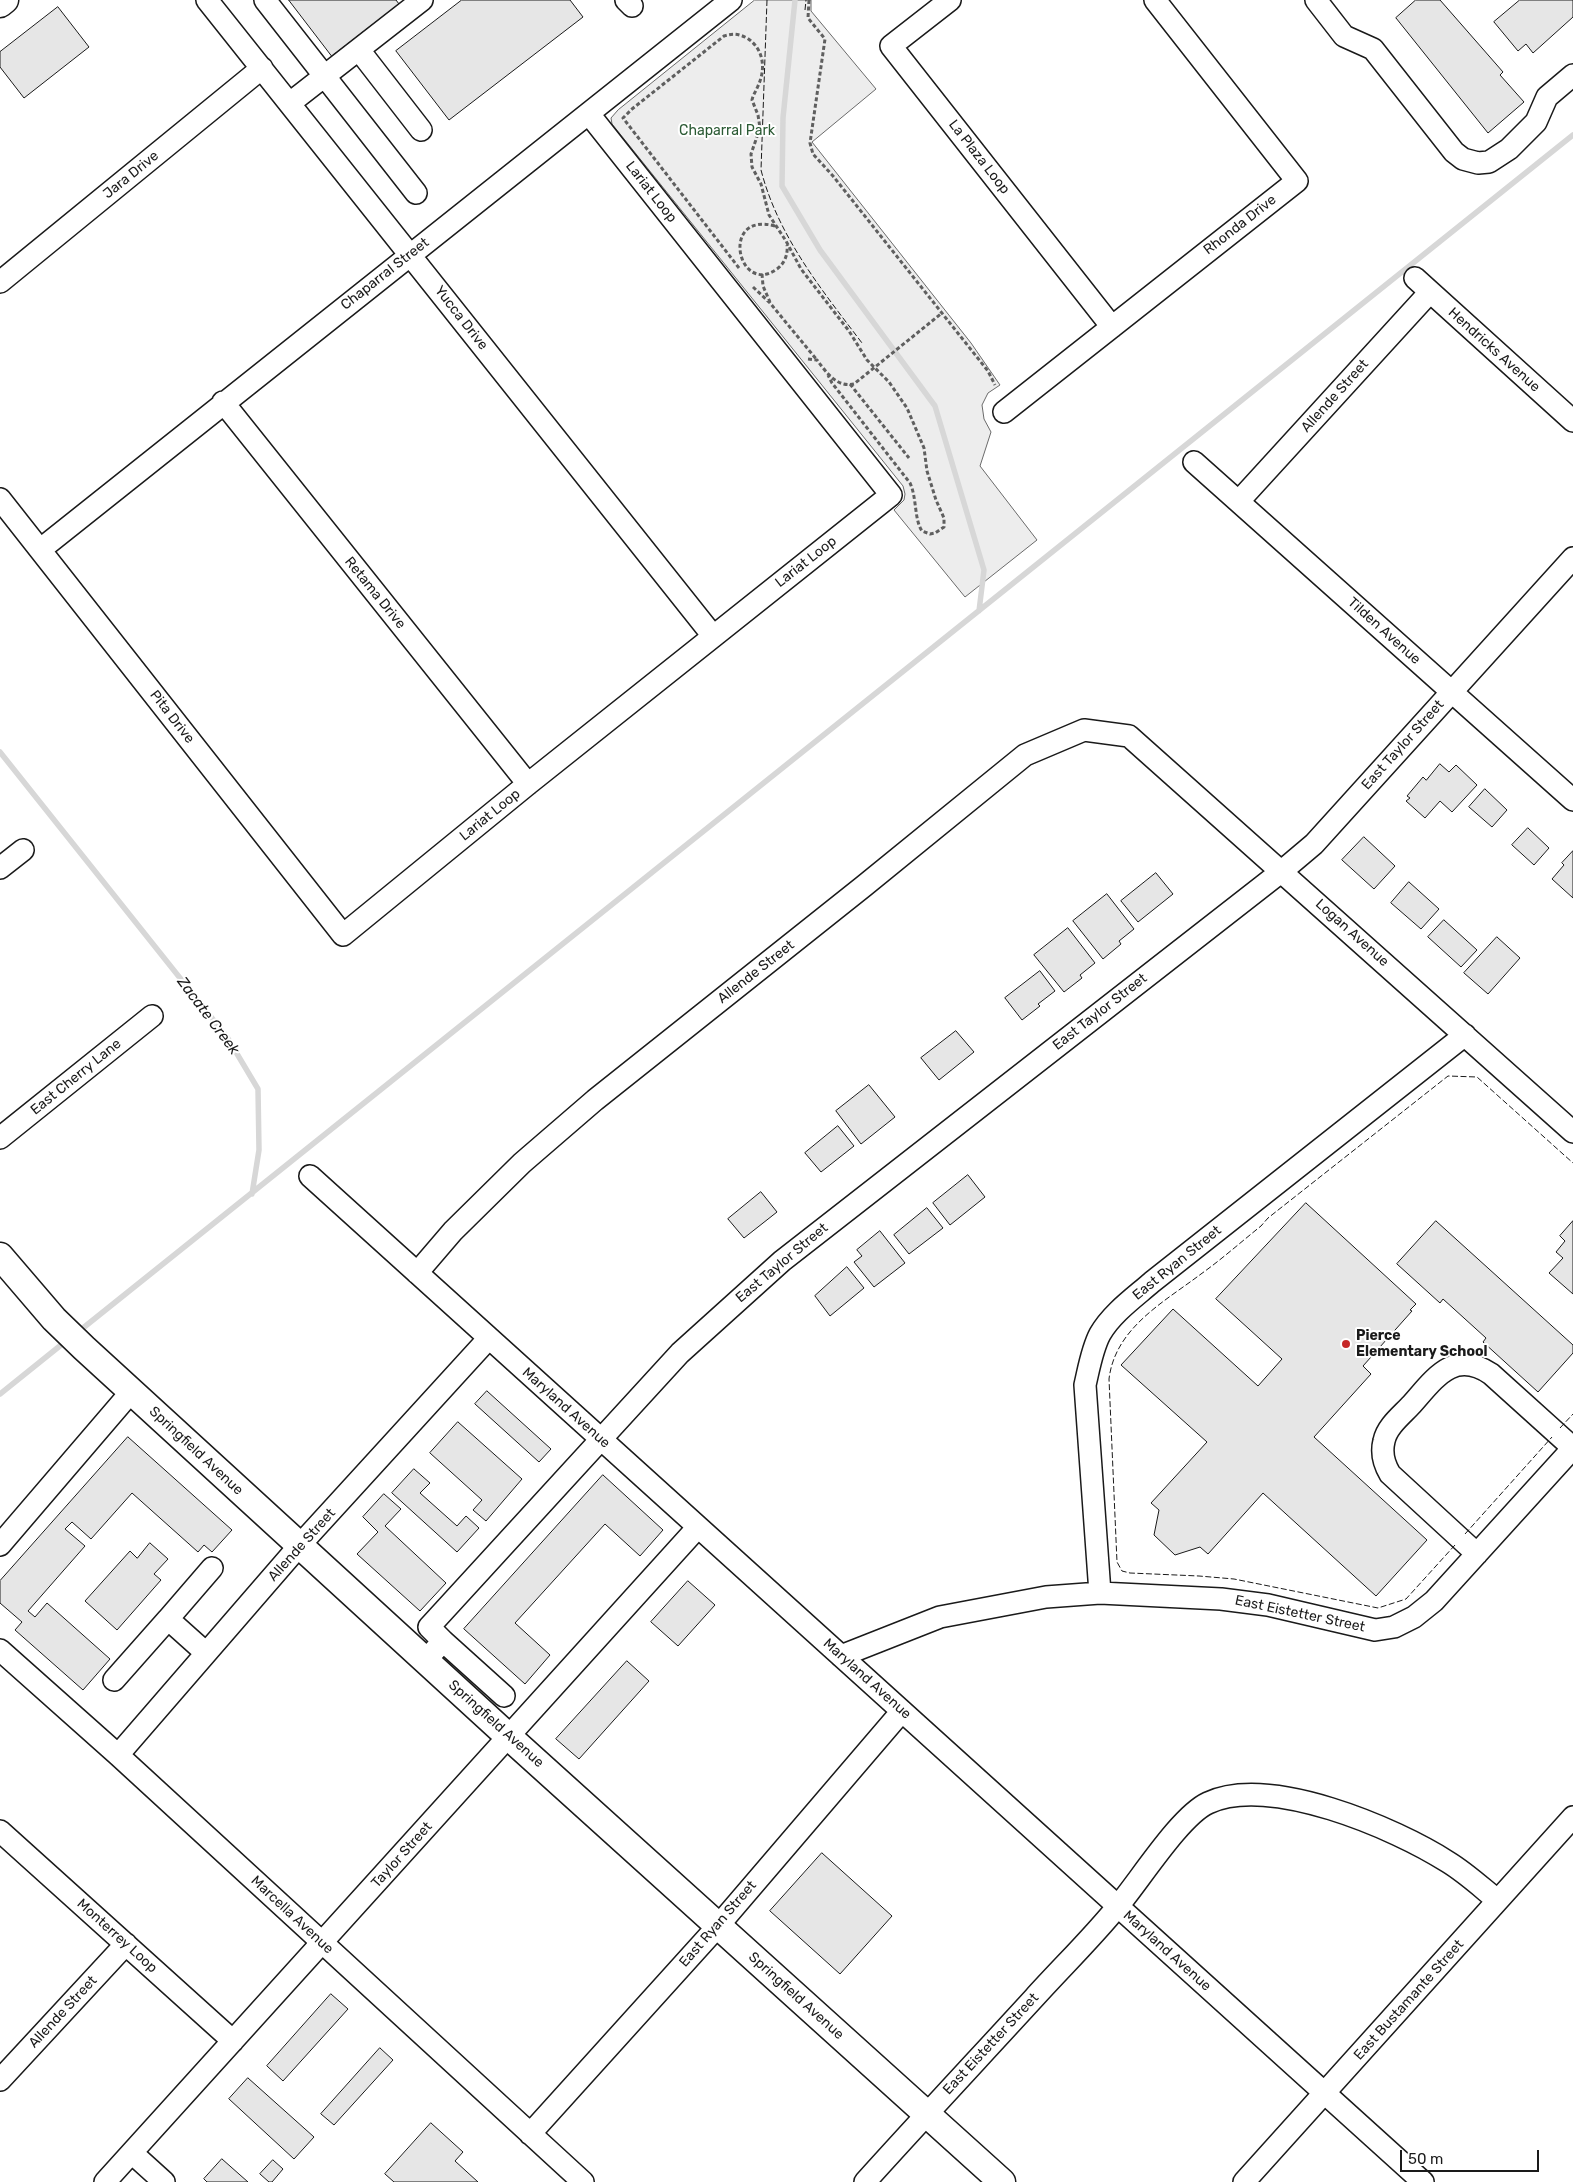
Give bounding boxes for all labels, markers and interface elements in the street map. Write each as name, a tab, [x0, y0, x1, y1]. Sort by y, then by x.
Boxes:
street label: La Plaza Loop	[945, 117, 1013, 197]
park label: Chaparral Park	[679, 123, 775, 139]
street label: Jara Drive	[100, 148, 162, 202]
street label: Lariat Loop	[622, 158, 680, 226]
street label: Rhonda Drive	[1200, 191, 1280, 259]
street label: Chaparral Street	[338, 234, 432, 314]
street label: Yucca Drive	[431, 283, 491, 353]
street label: Hendricks Avenue	[1445, 304, 1543, 396]
street label: Allende Street	[1298, 356, 1372, 436]
street label: Lariat Loop	[772, 533, 840, 591]
street label: Retama Drive	[341, 554, 409, 632]
street label: Tilden Avenue	[1344, 594, 1424, 668]
street label: Pita Drive	[146, 687, 198, 747]
street label: East Taylor Street	[1358, 697, 1448, 793]
street label: Lariat Loop	[456, 785, 524, 845]
street label: Logan Avenue	[1312, 896, 1392, 970]
street label: Allende Street	[714, 937, 798, 1007]
street label: East Taylor Street	[1050, 970, 1150, 1054]
water label: Zacate Creek	[173, 974, 243, 1058]
street label: East Cherry Lane	[27, 1035, 125, 1119]
street label: East Taylor Street	[733, 1220, 831, 1306]
street label: East Ryan Street	[1129, 1222, 1225, 1304]
place label: Pierce Elementary School	[1356, 1328, 1488, 1360]
marker: Pierce Elementary School	[1340, 1338, 1352, 1350]
street label: Maryland Avenue	[519, 1364, 613, 1452]
street label: Springfield Avenue	[146, 1403, 246, 1499]
street label: Allende Street	[265, 1505, 339, 1585]
street label: East Eistetter Street	[1233, 1592, 1367, 1636]
street label: Maryland Avenue	[820, 1635, 914, 1723]
street label: Springfield Avenue	[445, 1677, 547, 1771]
street label: Taylor Street	[368, 1819, 436, 1891]
street label: Marcella Avenue	[247, 1873, 337, 1957]
street label: East Ryan Street	[676, 1877, 760, 1971]
street label: Monterrey Loop	[73, 1896, 161, 1976]
street label: Maryland Avenue	[1120, 1907, 1214, 1995]
street label: East Bustamante Street	[1351, 1936, 1467, 2064]
street label: Springfield Avenue	[745, 1949, 847, 2043]
street label: Allende Street	[25, 1972, 101, 2052]
street label: East Eistetter Street	[940, 1990, 1042, 2098]
scale bar	[1403, 2140, 1542, 2172]
text: 50 m	[1408, 2150, 1443, 2168]

